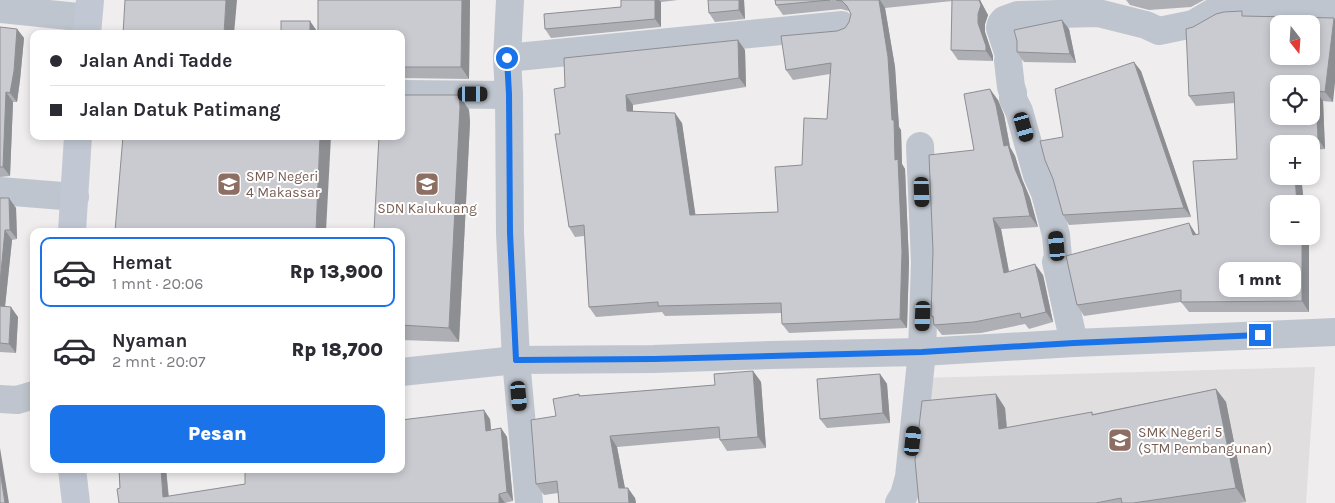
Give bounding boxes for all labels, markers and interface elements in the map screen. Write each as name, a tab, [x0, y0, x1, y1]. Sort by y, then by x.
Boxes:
north arrow	[1270, 15, 1320, 65]
map controls	[1270, 15, 1320, 245]
route start	[496, 47, 518, 69]
text: Jalan Andi Tadde	[80, 50, 232, 72]
button: locate	[1270, 75, 1320, 125]
car	[458, 87, 488, 102]
text: Jalan Datuk Patimang	[80, 99, 281, 121]
car	[1012, 111, 1035, 143]
button: +	[1270, 135, 1320, 185]
place label: SMP Negeri 4 Makassar	[246, 168, 321, 201]
school or university icon: SMP Negeri 4 Makassar	[216, 171, 242, 197]
school or university icon: SDN Kalukuang	[414, 171, 440, 197]
car	[913, 177, 930, 207]
button: −	[1270, 195, 1320, 245]
place label: SDN Kalukuang	[377, 200, 477, 217]
car	[1048, 230, 1065, 262]
icon: car	[52, 250, 97, 295]
text: Hemat	[112, 252, 172, 274]
text: Rp 13,900	[290, 261, 383, 283]
callout: 1 mnt	[1219, 262, 1301, 298]
text: 1 mnt	[1239, 270, 1281, 289]
text: 1 mnt · 20:06	[112, 274, 203, 293]
car	[914, 301, 931, 331]
route end	[1249, 324, 1271, 346]
icon: car	[52, 328, 97, 373]
text: Nyaman	[112, 330, 187, 352]
text: Rp 18,700	[291, 339, 383, 361]
text: 2 mnt · 20:07	[112, 352, 206, 371]
car	[510, 380, 527, 412]
button: Pesan	[50, 405, 385, 463]
place label: SMK Negeri 5 (STM Pembangunan)	[1138, 424, 1272, 457]
car	[903, 425, 922, 457]
school or university icon: SMK Negeri 5 (STM Pembangunan)	[1107, 427, 1133, 453]

